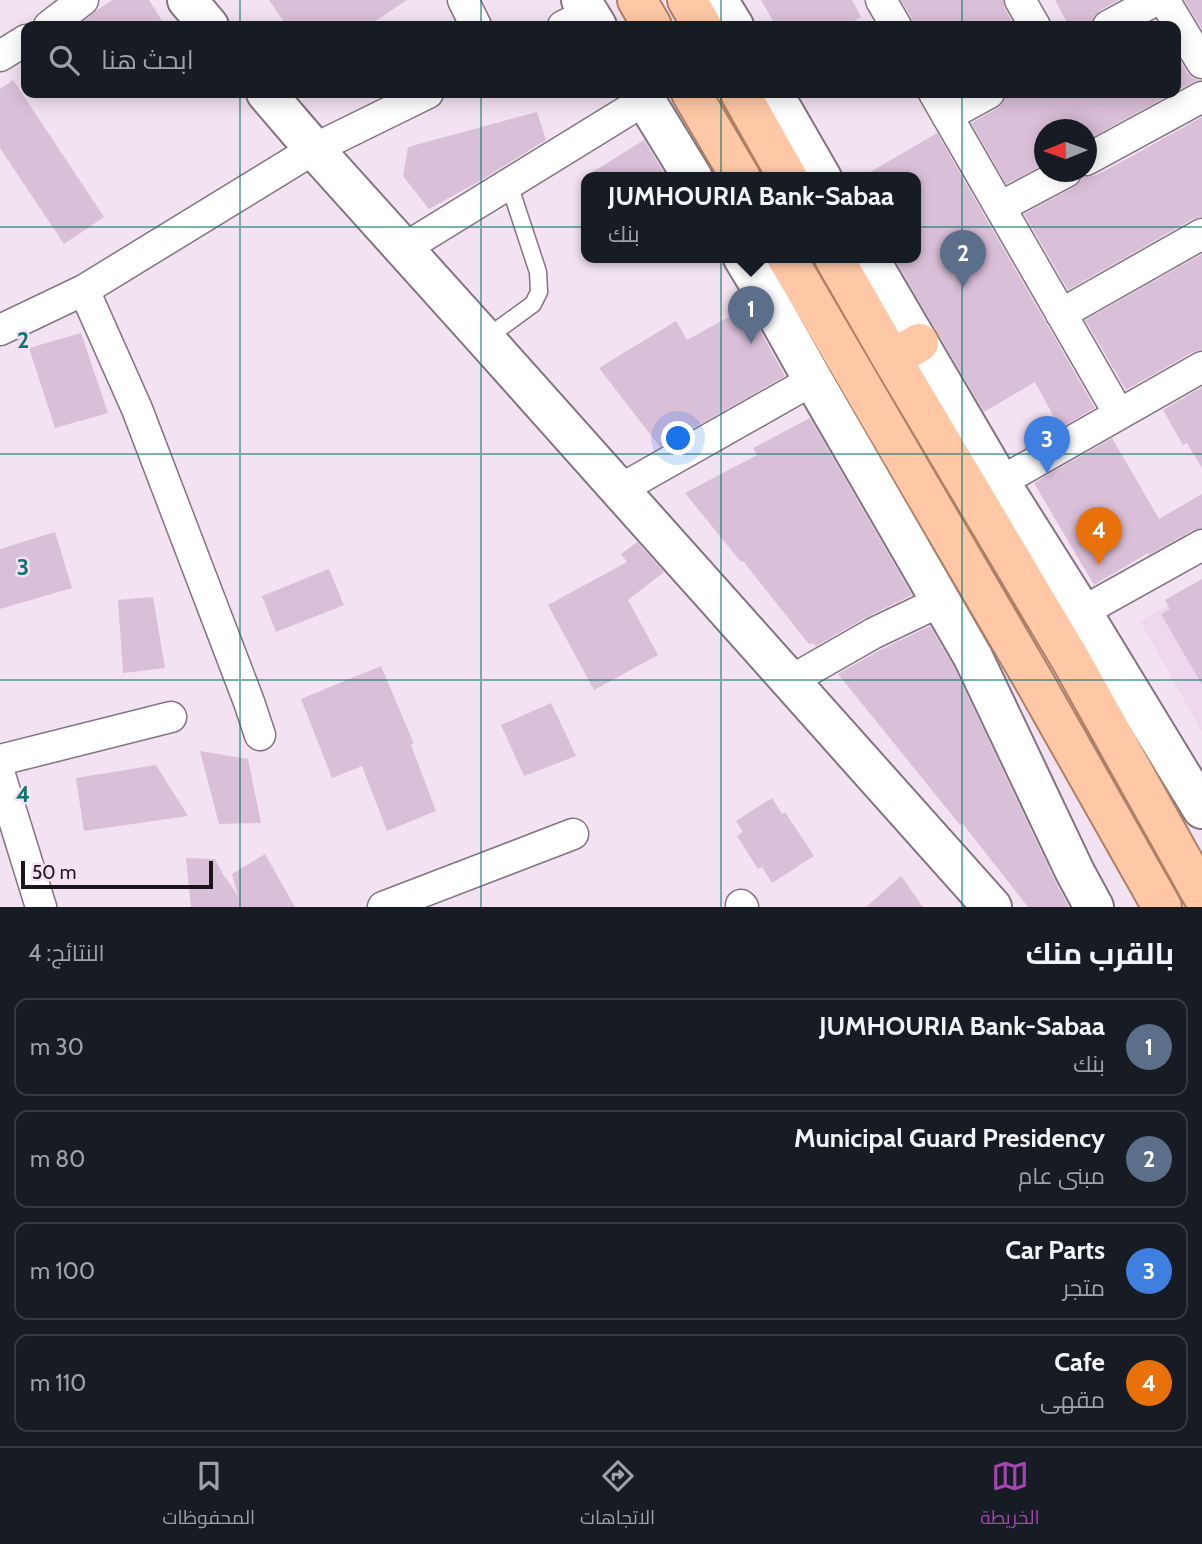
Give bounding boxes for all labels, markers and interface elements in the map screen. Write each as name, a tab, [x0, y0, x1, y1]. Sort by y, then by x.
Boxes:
search box	[21, 21, 1181, 98]
icon: search	[45, 41, 83, 79]
text: ابحث هنا	[101, 44, 194, 76]
north arrow	[1034, 119, 1097, 182]
popup	[581, 172, 921, 263]
text: JUMHOURIA Bank-Sabaa	[608, 180, 894, 212]
text: بنك	[608, 220, 640, 248]
pin: 2	[940, 230, 986, 288]
pin: 1	[728, 286, 774, 344]
text: 2	[17, 326, 29, 354]
pin: 3	[1024, 416, 1070, 474]
your location	[661, 421, 695, 455]
pin: 4	[1076, 507, 1122, 565]
text: 3	[17, 553, 29, 581]
text: 4	[16, 780, 30, 808]
scale bar	[21, 858, 214, 890]
text: 50 m	[32, 861, 76, 884]
text: بالقرب منك	[1026, 935, 1174, 972]
text: النتائج: 4	[28, 939, 105, 967]
text: JUMHOURIA Bank-Sabaa	[819, 1010, 1105, 1042]
text: 30 m	[30, 1033, 84, 1061]
text: 1	[1145, 1033, 1153, 1061]
text: بنك	[1073, 1050, 1105, 1078]
text: Municipal Guard Presidency	[794, 1122, 1105, 1154]
text: 80 m	[30, 1145, 85, 1173]
text: 2	[1143, 1145, 1155, 1173]
text: مبنى عام	[1018, 1162, 1105, 1190]
text: Car Parts	[1005, 1234, 1105, 1266]
text: 100 m	[30, 1257, 95, 1285]
text: 3	[1143, 1257, 1155, 1285]
text: متجر	[1063, 1274, 1105, 1302]
text: Cafe	[1054, 1346, 1105, 1378]
text: 110 m	[30, 1369, 86, 1397]
text: 4	[1142, 1369, 1156, 1397]
text: مقهى	[1040, 1386, 1105, 1414]
tab: المحفوظات	[163, 1457, 255, 1535]
tab: الاتجاهات	[580, 1457, 655, 1535]
tab: الخريطة	[980, 1457, 1040, 1535]

